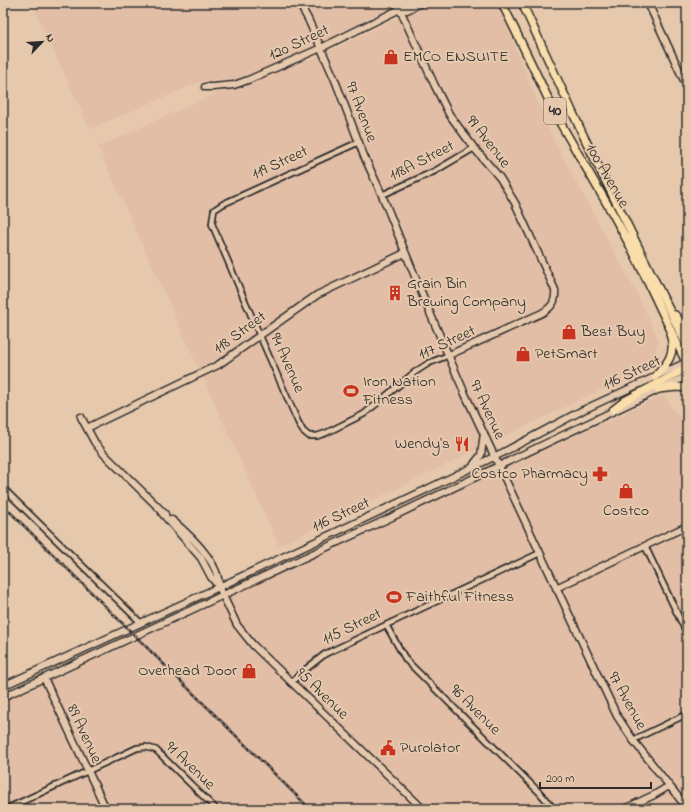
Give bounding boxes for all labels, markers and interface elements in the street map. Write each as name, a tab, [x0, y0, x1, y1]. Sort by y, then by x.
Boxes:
street label: 120 Street	[265, 18, 334, 67]
north arrow	[22, 22, 62, 62]
text: N	[41, 31, 59, 45]
place label: EMCO ENSUITE	[403, 45, 509, 69]
shop icon: EMCO ENSUITE	[382, 48, 400, 66]
street label: 97 Avenue	[338, 78, 384, 147]
road number: 40	[544, 98, 566, 124]
street label: 99 Avenue	[460, 110, 517, 174]
street label: 118A Street	[385, 134, 459, 188]
street label: 119 Street	[248, 139, 313, 186]
street label: 100 Avenue	[579, 139, 635, 213]
place label: Grain Bin Brewing Company	[406, 272, 526, 314]
building icon: Grain Bin Brewing Company	[386, 284, 404, 302]
street label: 118 Street	[208, 305, 272, 360]
street label: 117 Street	[414, 319, 480, 367]
place label: Best Buy	[580, 320, 645, 344]
shop icon: Best Buy	[560, 323, 578, 341]
street label: 94 Avenue	[263, 329, 311, 398]
place label: PetSmart	[535, 342, 598, 366]
shop icon: PetSmart	[514, 345, 532, 363]
street label: 116 Street	[599, 349, 666, 397]
place label: Iron Nation Fitness	[362, 370, 436, 412]
street label: 97 Avenue	[463, 376, 512, 444]
sports icon: Iron Nation Fitness	[342, 382, 360, 400]
place label: Wendy's	[395, 432, 450, 456]
restaurant icon: Wendy's	[453, 435, 471, 453]
place label: Costco Pharmacy	[471, 462, 588, 486]
pharmacy icon: Costco Pharmacy	[591, 465, 609, 483]
shop icon: Costco	[617, 482, 635, 500]
street label: 116 Street	[308, 491, 375, 539]
place label: Costco	[603, 499, 649, 523]
place label: Faithful Fitness	[405, 585, 514, 609]
sports icon: Faithful Fitness	[385, 588, 403, 606]
street label: 115 Street	[318, 602, 386, 652]
place label: Overhead Door	[138, 659, 237, 683]
shop icon: Overhead Door	[240, 662, 258, 680]
street label: 95 Avenue	[290, 663, 355, 726]
street label: 97 Avenue	[601, 668, 653, 735]
street label: 96 Avenue	[444, 679, 507, 742]
street label: 89 Avenue	[60, 701, 108, 768]
street label: 91 Avenue	[159, 736, 221, 797]
place label: Purolator	[400, 736, 460, 760]
public building icon: Purolator	[379, 739, 397, 757]
scale bar	[540, 764, 651, 790]
text: 200 m	[546, 770, 575, 788]

